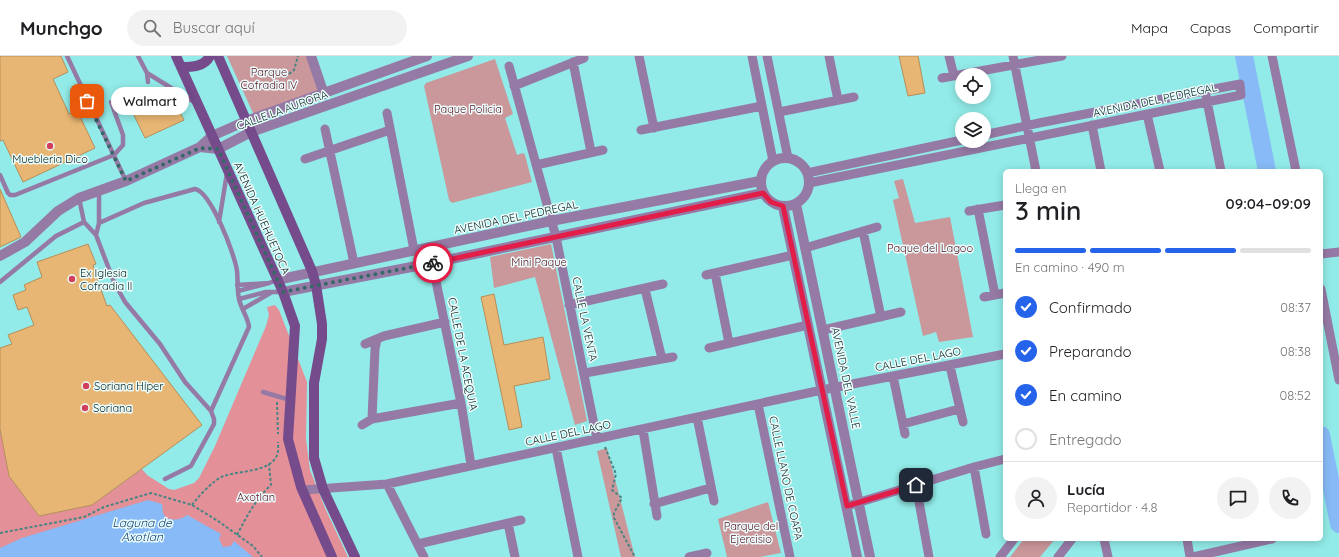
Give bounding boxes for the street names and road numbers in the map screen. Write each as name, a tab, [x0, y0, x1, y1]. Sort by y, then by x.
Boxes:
street label: AVENIDA DEL PEDREGAL	[1092, 80, 1218, 120]
street label: CALLE LA AURORA	[234, 87, 330, 133]
street label: AVENIDA HUEHUETOCA	[231, 160, 293, 276]
street label: AVENIDA DEL PEDREGAL	[453, 197, 579, 237]
street label: CALLE LA VENTA	[569, 275, 601, 363]
street label: CALLE DE LA ACEQUIA	[445, 296, 481, 412]
street label: AVENIDA DEL VALLE	[828, 326, 864, 430]
street label: CALLE DEL LAGO	[874, 344, 962, 374]
street label: CALLE LLANO DE COAPA	[766, 415, 806, 541]
street label: CALLE DEL LAGO	[524, 417, 612, 449]

